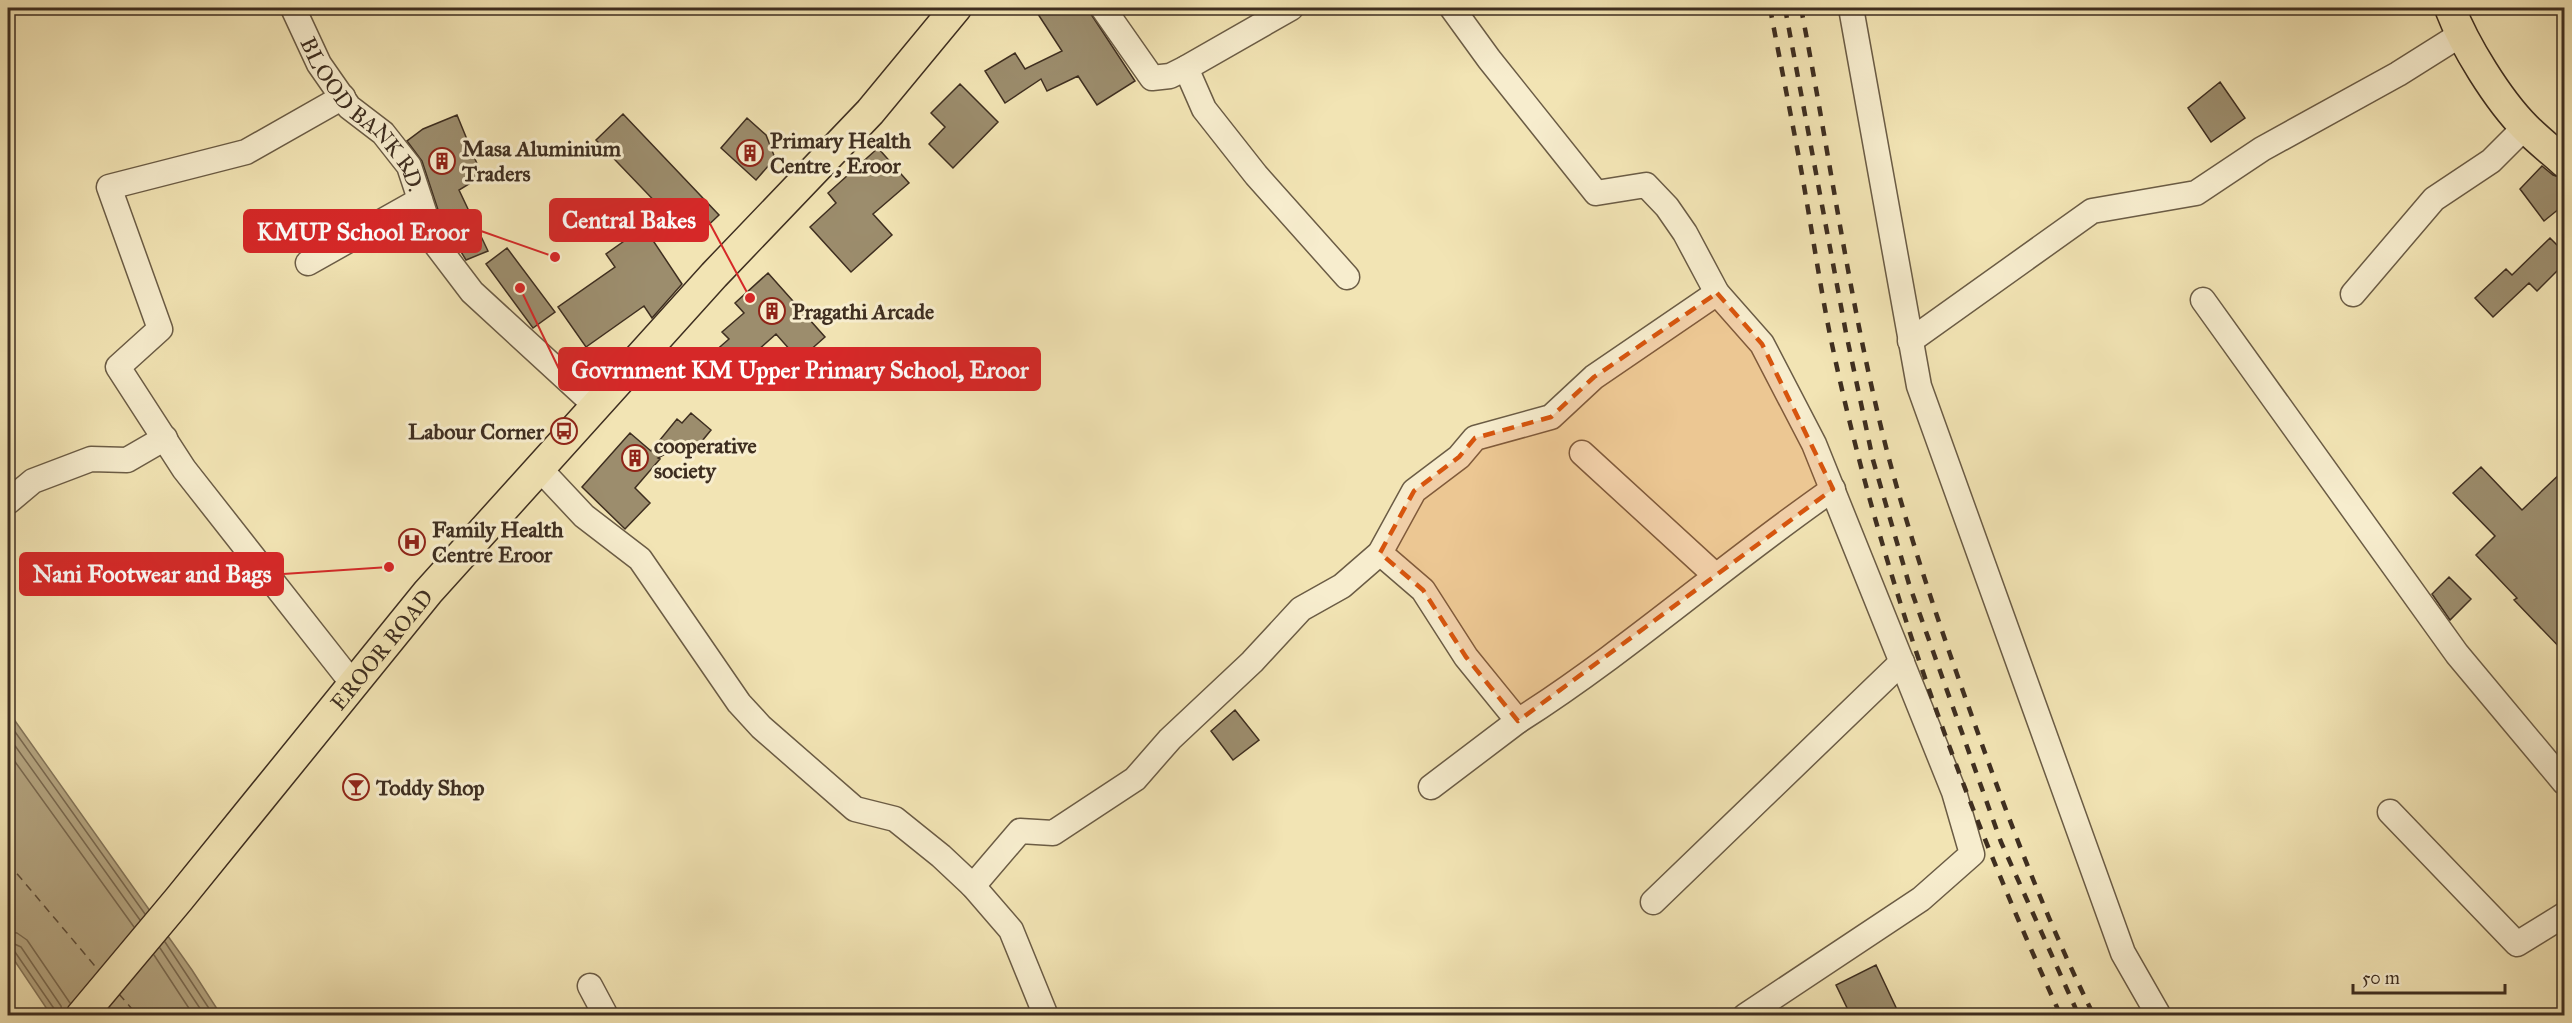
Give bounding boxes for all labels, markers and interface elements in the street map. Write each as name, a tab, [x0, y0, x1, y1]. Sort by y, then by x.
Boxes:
street label: BLOOD BANK RD.	[295, 33, 430, 195]
place label: Primary Health Centre , Eroor	[770, 127, 912, 179]
place label: Masa Aluminium Traders	[461, 135, 621, 187]
building icon: Primary Health Centre , Eroor	[735, 138, 765, 168]
building icon: Masa Aluminium Traders	[427, 146, 457, 176]
callout: Central Bakes	[550, 199, 708, 241]
text: Central Bakes	[562, 205, 696, 235]
callout: KMUP School Eroor	[244, 210, 481, 252]
text: KMUP School Eroor	[257, 217, 470, 247]
building icon: Pragathi Arcade	[757, 296, 787, 326]
place label: Pragathi Arcade	[792, 298, 934, 325]
callout: Govrnment KM Upper Primary School, Eroor	[559, 348, 1040, 390]
text: Govrnment KM Upper Primary School, Eroor	[571, 355, 1030, 385]
bus stop icon: Labour Corner	[549, 416, 579, 446]
place label: Labour Corner	[408, 418, 545, 445]
place label: cooperative society	[654, 432, 757, 484]
building icon: cooperative society	[620, 443, 650, 473]
place label: Family Health Centre Eroor	[432, 516, 564, 568]
hospital icon: Family Health Centre Eroor	[397, 527, 427, 557]
callout: Nani Footwear and Bags	[20, 553, 283, 595]
text: Nani Footwear and Bags	[33, 559, 272, 589]
street label: EROOR ROAD	[324, 583, 439, 715]
bar icon: Toddy Shop	[341, 772, 371, 802]
place label: Toddy Shop	[375, 774, 485, 801]
scale bar	[2353, 957, 2504, 995]
text: 50 m	[2362, 967, 2400, 989]

